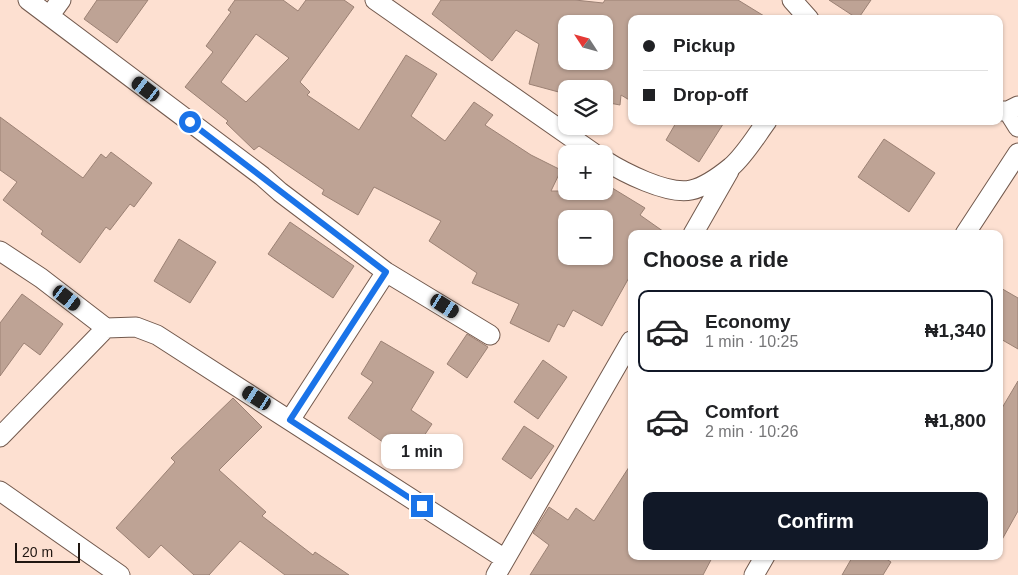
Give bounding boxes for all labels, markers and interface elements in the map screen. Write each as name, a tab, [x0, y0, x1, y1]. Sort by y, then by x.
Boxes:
north arrow	[558, 15, 612, 70]
map controls	[558, 15, 613, 265]
text: Pickup	[673, 35, 735, 56]
car	[129, 74, 162, 104]
button: layers	[558, 80, 613, 135]
text: Drop-off	[673, 84, 748, 105]
route start	[179, 111, 201, 133]
button: +	[558, 145, 613, 200]
button: −	[558, 210, 613, 265]
text: Choose a ride	[643, 247, 788, 272]
car	[50, 283, 83, 313]
car	[428, 292, 461, 320]
icon: car	[645, 309, 690, 354]
text: Economy	[705, 311, 791, 332]
text: ₦1,340	[925, 320, 986, 341]
text: 1 min · 10:25	[705, 333, 798, 350]
car	[240, 384, 273, 412]
icon: car	[645, 399, 690, 444]
text: Comfort	[705, 401, 779, 422]
text: ₦1,800	[925, 410, 986, 431]
text: 2 min · 10:26	[705, 423, 798, 440]
callout: 1 min	[381, 434, 463, 468]
text: 1 min	[401, 443, 443, 460]
button: Confirm	[643, 492, 988, 550]
route end	[411, 495, 433, 517]
scale bar	[15, 540, 80, 563]
text: 20 m	[22, 544, 53, 560]

